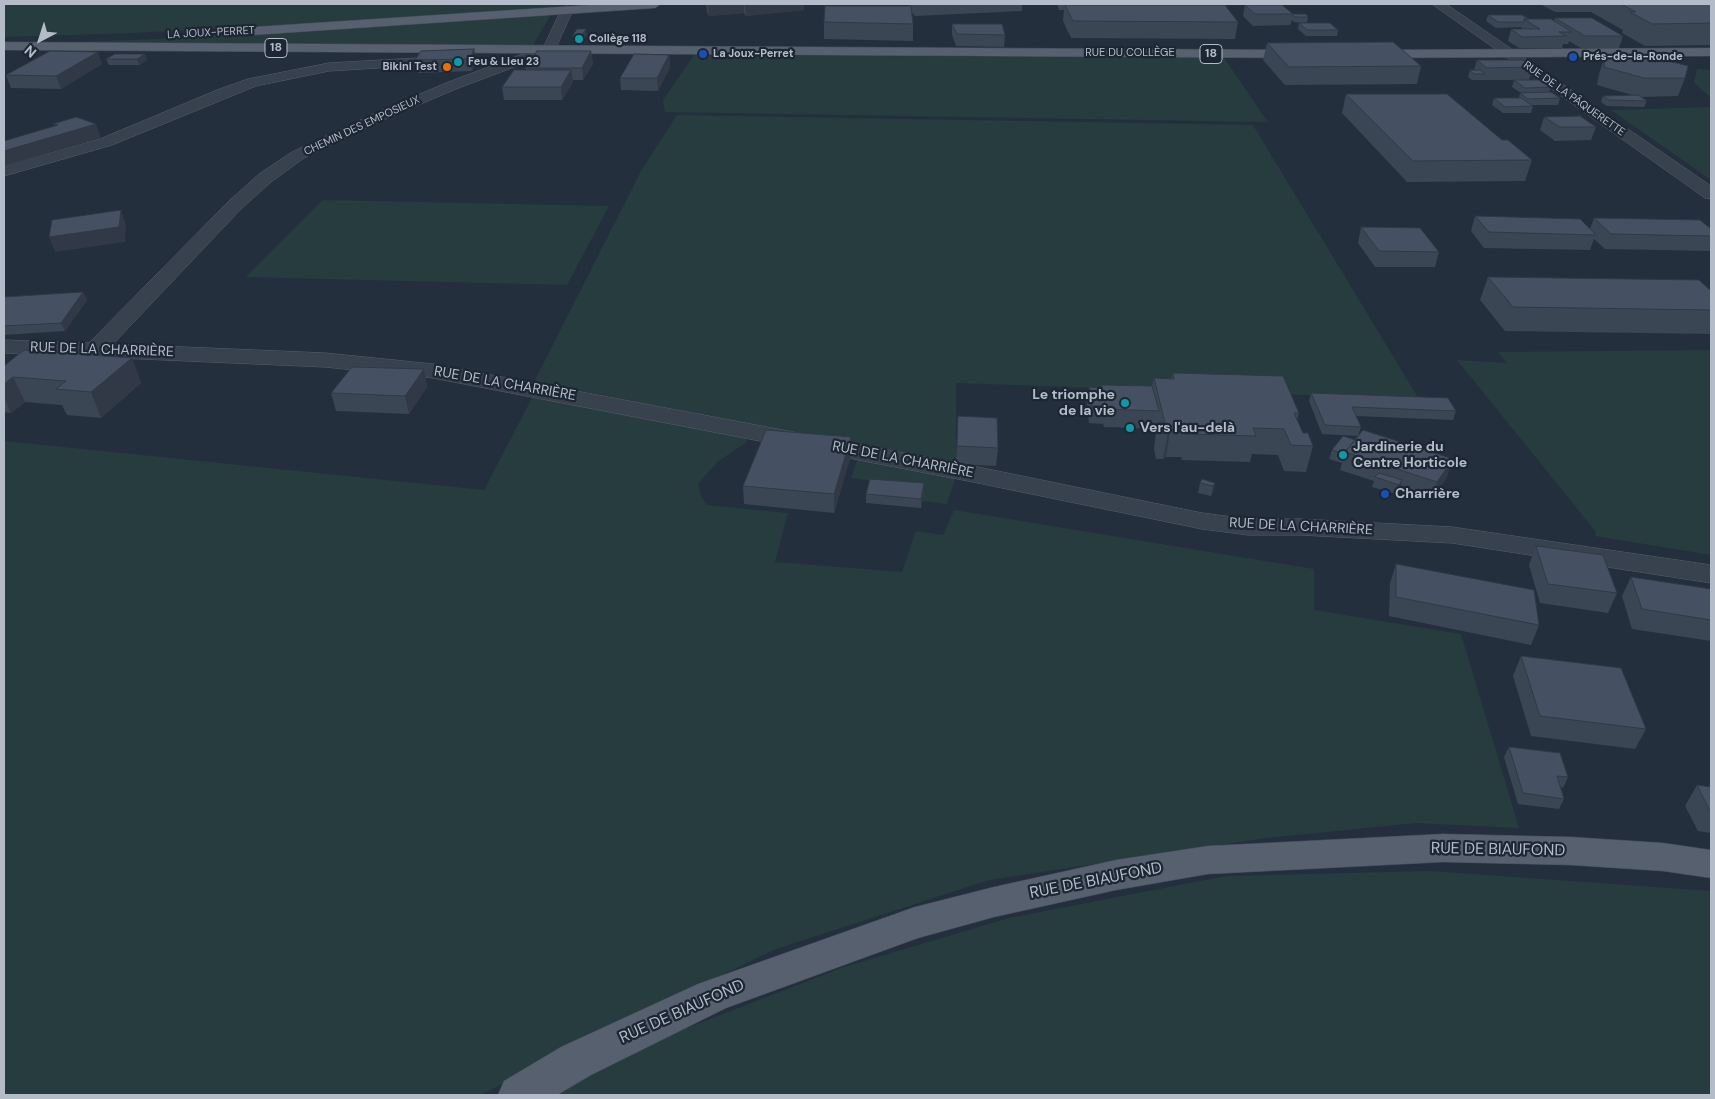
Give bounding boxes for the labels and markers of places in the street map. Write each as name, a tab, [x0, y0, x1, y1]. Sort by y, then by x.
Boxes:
place label: Collège 118	[589, 32, 647, 46]
marker: Collège 118	[573, 33, 585, 45]
place label: La Joux-Perret	[713, 47, 794, 61]
marker: La Joux-Perret	[697, 48, 709, 60]
place label: Prés-de-la-Ronde	[1583, 50, 1683, 64]
marker: Prés-de-la-Ronde	[1567, 51, 1579, 63]
place label: Feu & Lieu 23	[468, 55, 539, 69]
marker: Feu & Lieu 23	[452, 56, 464, 68]
place label: Bikini Test	[383, 60, 437, 74]
marker: Bikini Test	[441, 61, 453, 73]
place label: Le triomphe de la vie	[1032, 387, 1115, 420]
marker: Le triomphe de la vie	[1119, 397, 1131, 409]
place label: Vers l'au-delà	[1140, 420, 1235, 436]
marker: Vers l'au-delà	[1124, 422, 1136, 434]
place label: Jardinerie du Centre Horticole	[1353, 439, 1467, 472]
marker: Jardinerie du Centre Horticole	[1337, 449, 1349, 461]
place label: Charrière	[1395, 486, 1460, 502]
marker: Charrière	[1379, 488, 1391, 500]

